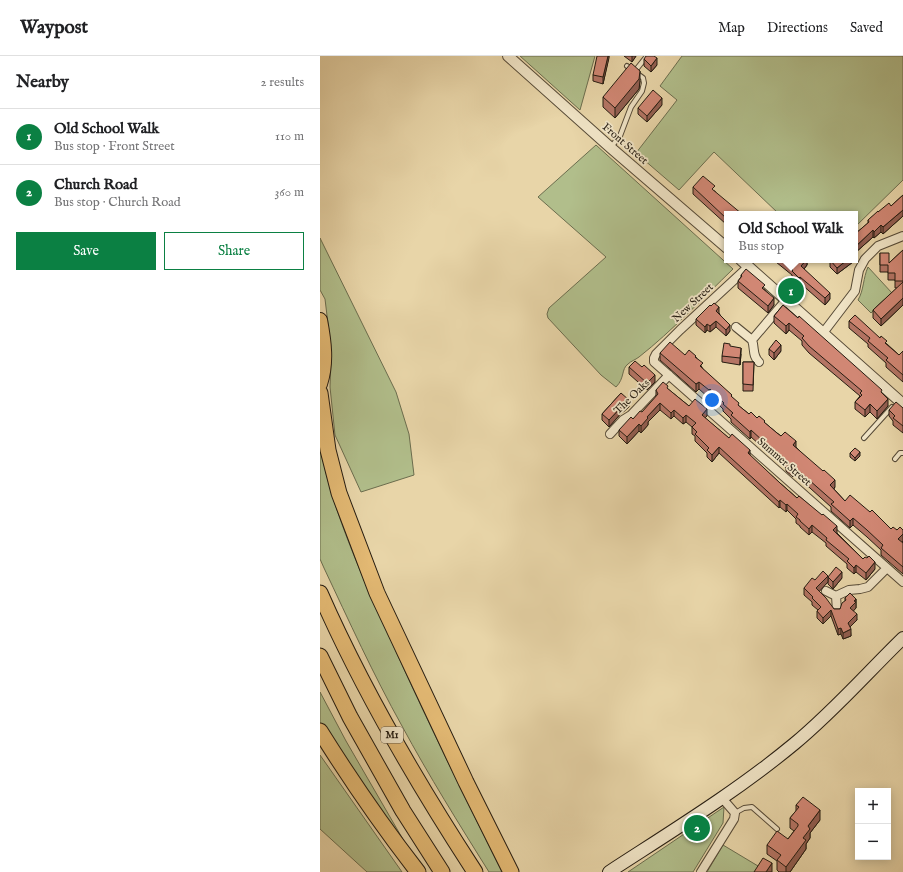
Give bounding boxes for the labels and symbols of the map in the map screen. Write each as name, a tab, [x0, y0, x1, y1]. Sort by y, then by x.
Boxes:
street label: Front Street	[599, 120, 651, 168]
pin: 1	[778, 276, 804, 306]
street label: New Street	[669, 280, 717, 326]
street label: The Oaks	[611, 376, 653, 418]
your location	[702, 390, 722, 410]
street label: Summer Street	[754, 435, 814, 489]
road number: M1	[381, 727, 403, 743]
pin: 2	[684, 813, 710, 843]

